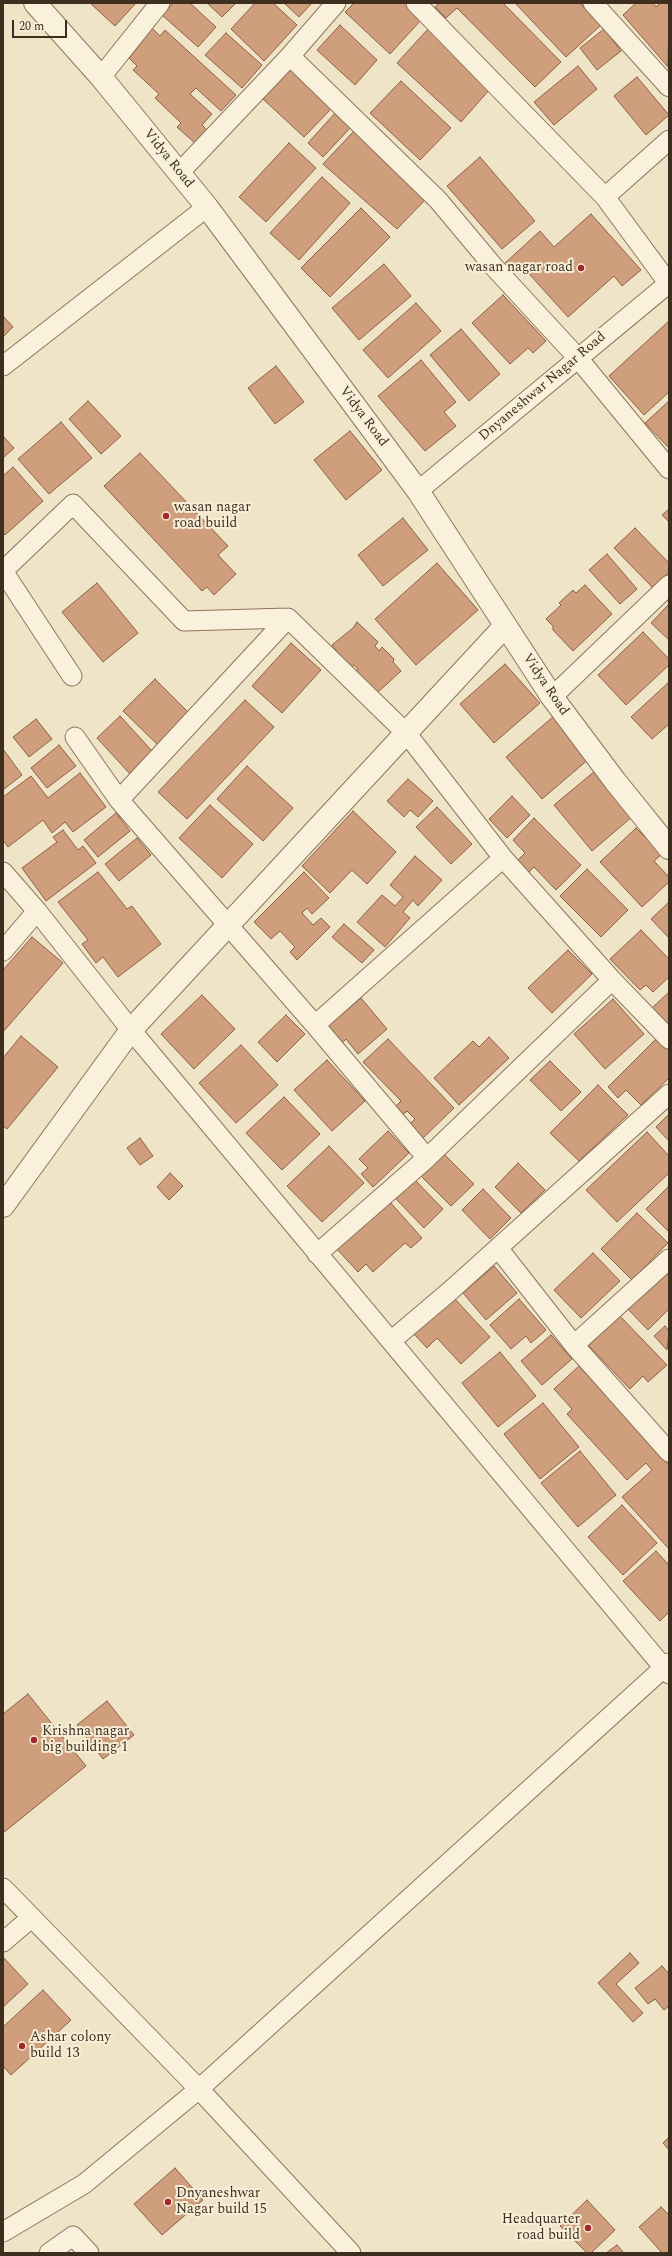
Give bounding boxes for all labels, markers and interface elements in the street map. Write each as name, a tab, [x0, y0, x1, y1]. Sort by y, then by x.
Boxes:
scale bar	[14, 12, 69, 38]
text: 20 m	[19, 17, 44, 36]
street label: Vidya Road	[139, 126, 197, 192]
place label: wasan nagar road	[465, 260, 573, 276]
marker: wasan nagar road	[576, 263, 586, 273]
street label: Dnyaneshwar Nagar Road	[476, 329, 610, 445]
street label: Vidya Road	[335, 384, 391, 450]
place label: wasan nagar road build	[174, 500, 251, 532]
marker: wasan nagar road build	[161, 511, 171, 521]
street label: Vidya Road	[518, 651, 572, 719]
place label: Krishna nagar big building 1	[42, 1724, 129, 1756]
marker: Krishna nagar big building 1	[29, 1735, 39, 1745]
place label: Ashar colony build 13	[30, 2030, 111, 2062]
marker: Ashar colony build 13	[17, 2041, 27, 2051]
place label: Dnyaneshwar Nagar build 15	[176, 2186, 267, 2218]
marker: Dnyaneshwar Nagar build 15	[163, 2197, 173, 2207]
place label: Headquarter road build	[502, 2212, 580, 2244]
marker: Headquarter road build	[583, 2223, 593, 2233]

